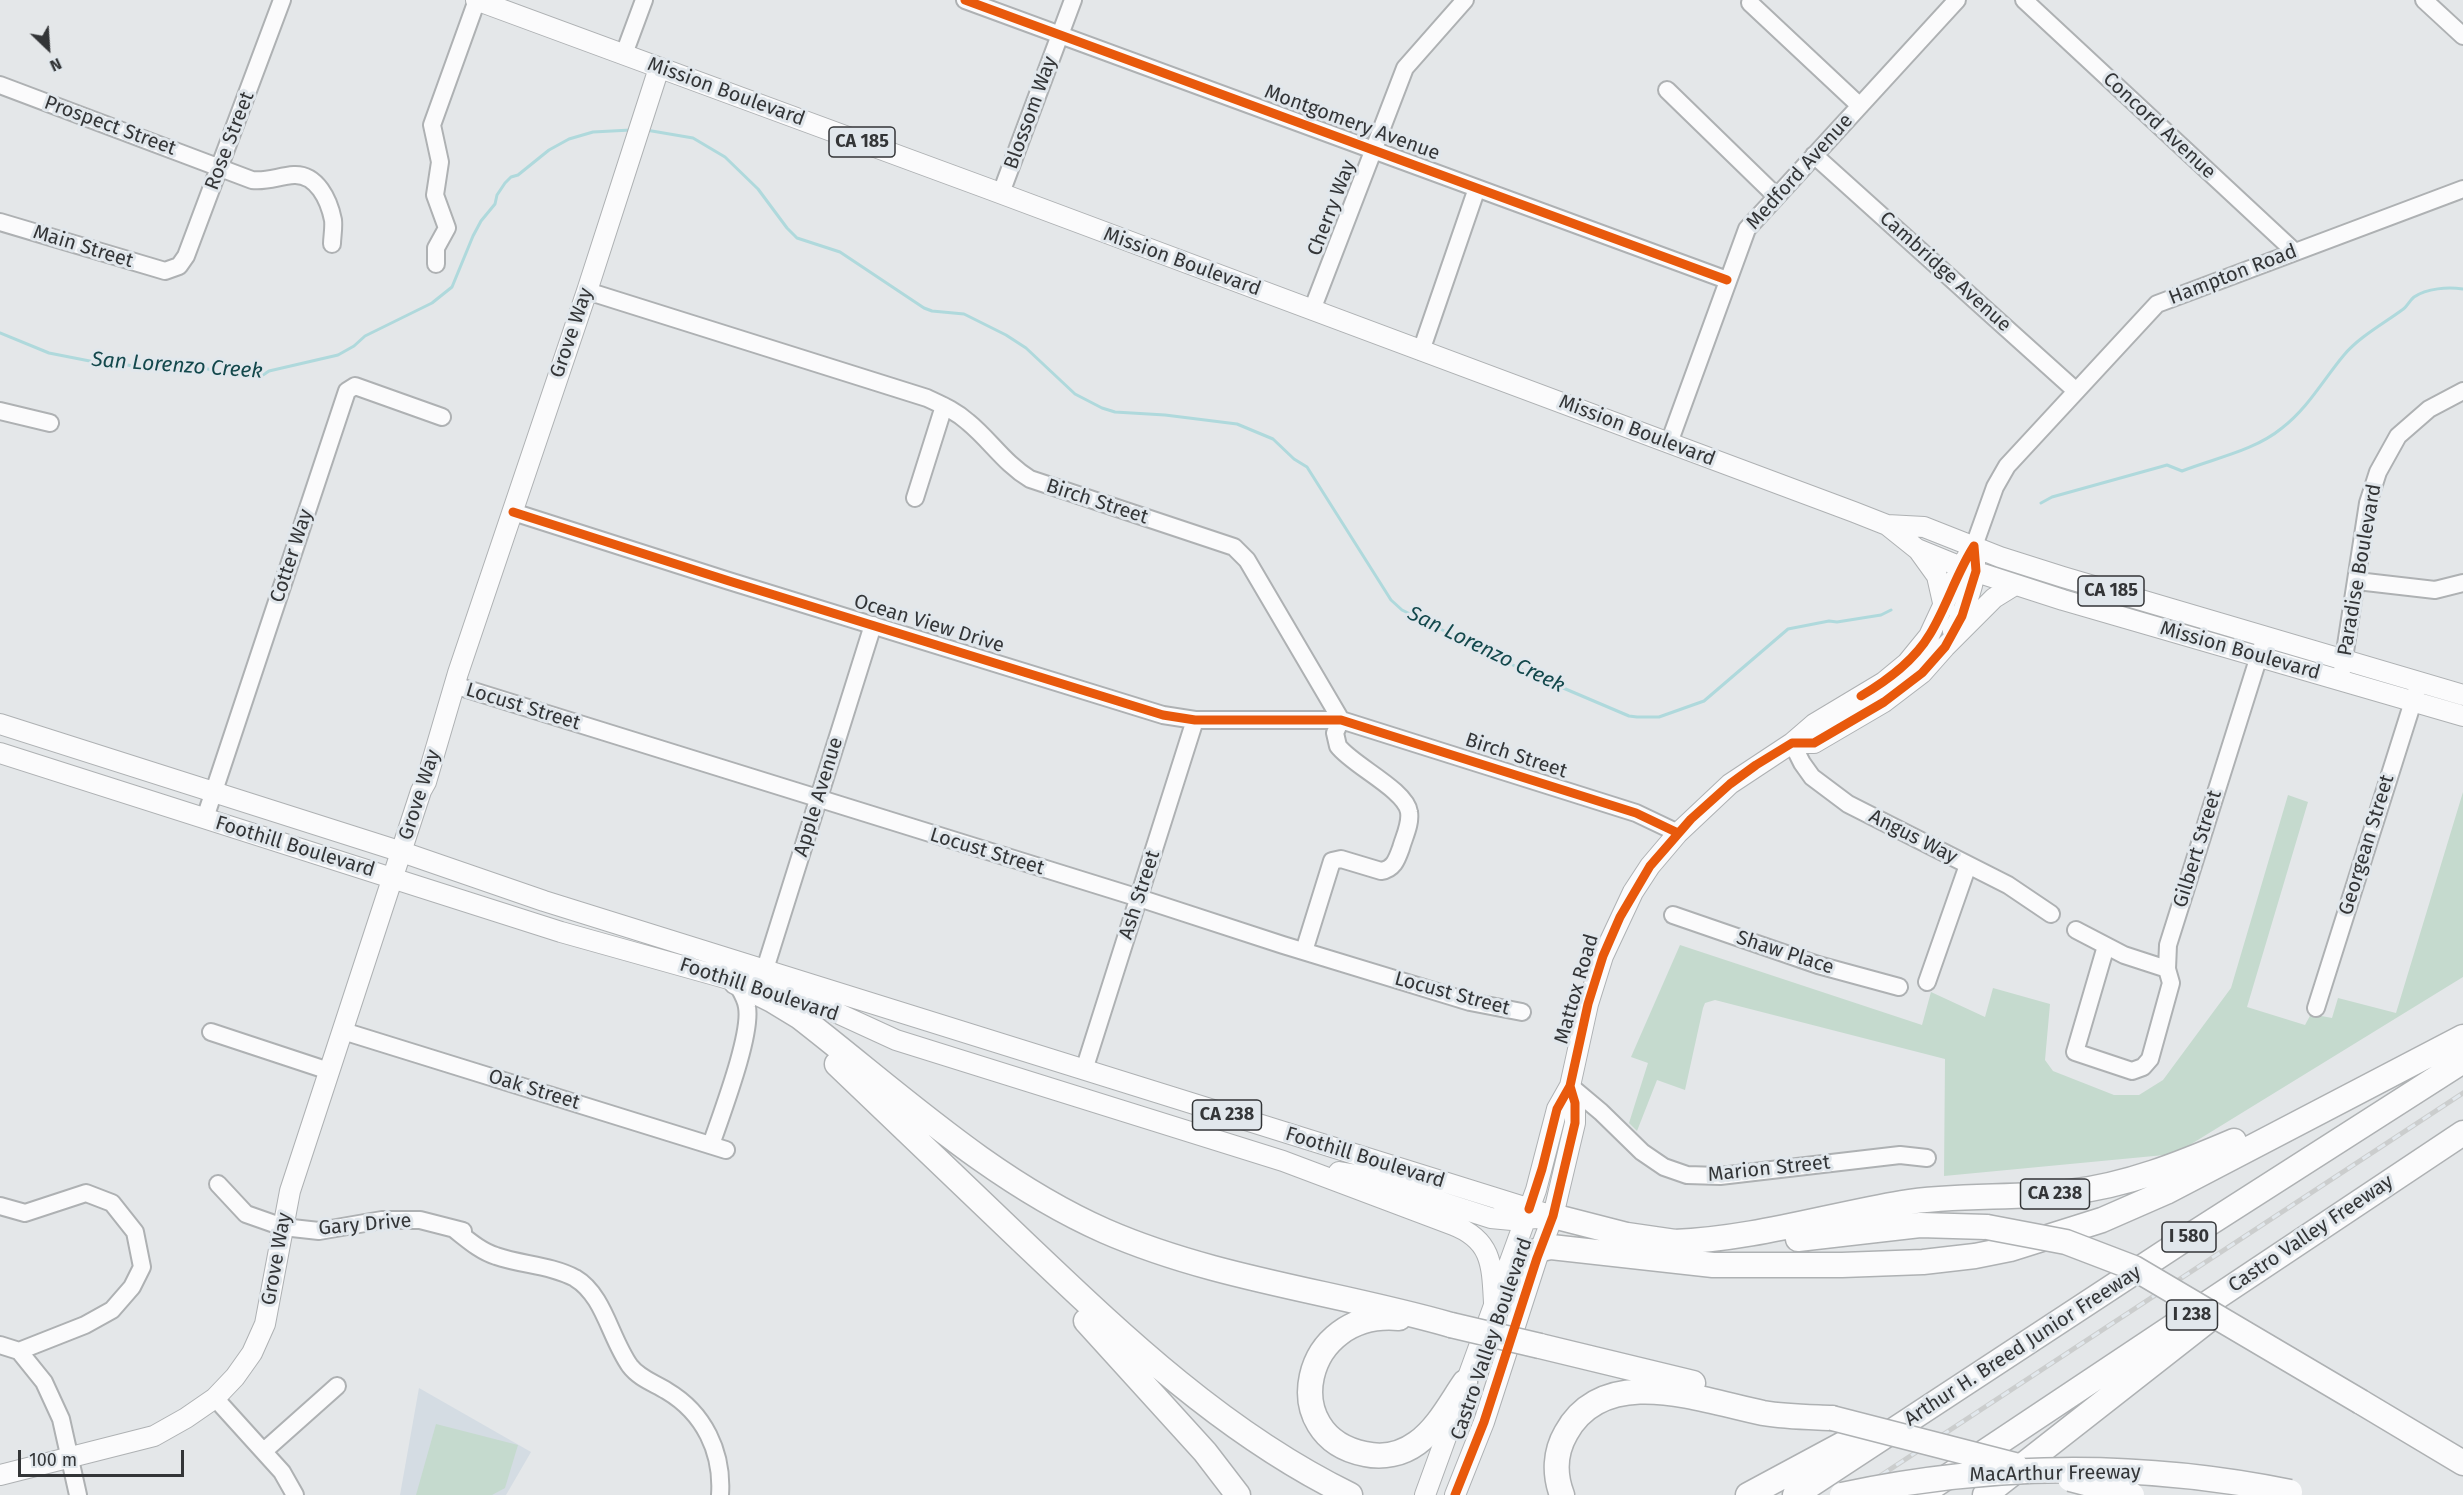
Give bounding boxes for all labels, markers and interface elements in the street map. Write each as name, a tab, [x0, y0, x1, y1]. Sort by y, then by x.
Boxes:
north arrow	[18, 18, 78, 78]
street label: Mission Boulevard	[644, 52, 808, 132]
street label: Blossom Way	[999, 53, 1063, 173]
text: N	[47, 54, 65, 76]
street label: Concord Avenue	[2098, 68, 2220, 184]
street label: Montgomery Avenue	[1261, 80, 1443, 166]
street label: Rose Street	[200, 88, 260, 194]
street label: Prospect Street	[41, 91, 179, 161]
street label: Medford Avenue	[1742, 109, 1858, 235]
road number: CA 185	[829, 127, 895, 157]
street label: Cherry Way	[1303, 157, 1361, 259]
street label: Cambridge Avenue	[1874, 207, 2016, 337]
street label: Main Street	[30, 220, 136, 274]
street label: Mission Boulevard	[1100, 222, 1264, 302]
street label: Hampton Road	[2166, 240, 2300, 310]
street label: Grove Way	[545, 285, 599, 381]
water label: San Lorenzo Creek	[91, 347, 263, 385]
street label: Mission Boulevard	[1555, 390, 1719, 472]
street label: Birch Street	[1043, 474, 1151, 530]
street label: Paradise Boulevard	[2333, 482, 2387, 658]
street label: Cotter Way	[266, 506, 318, 606]
road number: CA 185	[2078, 576, 2144, 606]
street label: Ocean View Drive	[851, 590, 1007, 658]
water label: San Lorenzo Creek	[1403, 601, 1569, 699]
street label: Mission Boulevard	[2157, 617, 2323, 685]
street label: Locust Street	[463, 678, 583, 736]
street label: Birch Street	[1462, 728, 1570, 784]
street label: Apple Avenue	[789, 734, 849, 860]
street label: Grove Way	[394, 747, 446, 843]
street label: Georgean Street	[2334, 772, 2400, 918]
street label: Gilbert Street	[2169, 787, 2227, 911]
street label: Angus Way	[1865, 805, 1961, 869]
street label: Foothill Boulevard	[212, 811, 378, 883]
street label: Locust Street	[927, 823, 1047, 881]
street label: Ash Street	[1114, 848, 1166, 942]
street label: Shaw Place	[1733, 926, 1837, 980]
street label: Mattox Road	[1550, 931, 1604, 1047]
street label: Foothill Boulevard	[677, 953, 841, 1027]
street label: Locust Street	[1392, 967, 1512, 1021]
street label: Oak Street	[485, 1065, 583, 1115]
road number: CA 238	[1192, 1100, 1262, 1130]
street label: Foothill Boulevard	[1282, 1122, 1448, 1194]
street label: Marion Street	[1707, 1151, 1831, 1187]
street label: Castro Valley Freeway	[2224, 1170, 2398, 1298]
road number: CA 238	[2020, 1179, 2090, 1209]
street label: Gary Drive	[318, 1209, 412, 1241]
street label: Grove Way	[257, 1211, 297, 1307]
road number: I 580	[2162, 1222, 2216, 1252]
street label: Castro Valley Boulevard	[1446, 1235, 1538, 1443]
street label: Arthur H. Breed Junior Freeway	[1900, 1260, 2146, 1432]
road number: I 238	[2166, 1300, 2218, 1330]
scale bar	[21, 1438, 188, 1476]
text: 100 m	[29, 1449, 77, 1471]
street label: MacArthur Freeway	[1969, 1461, 2141, 1487]

